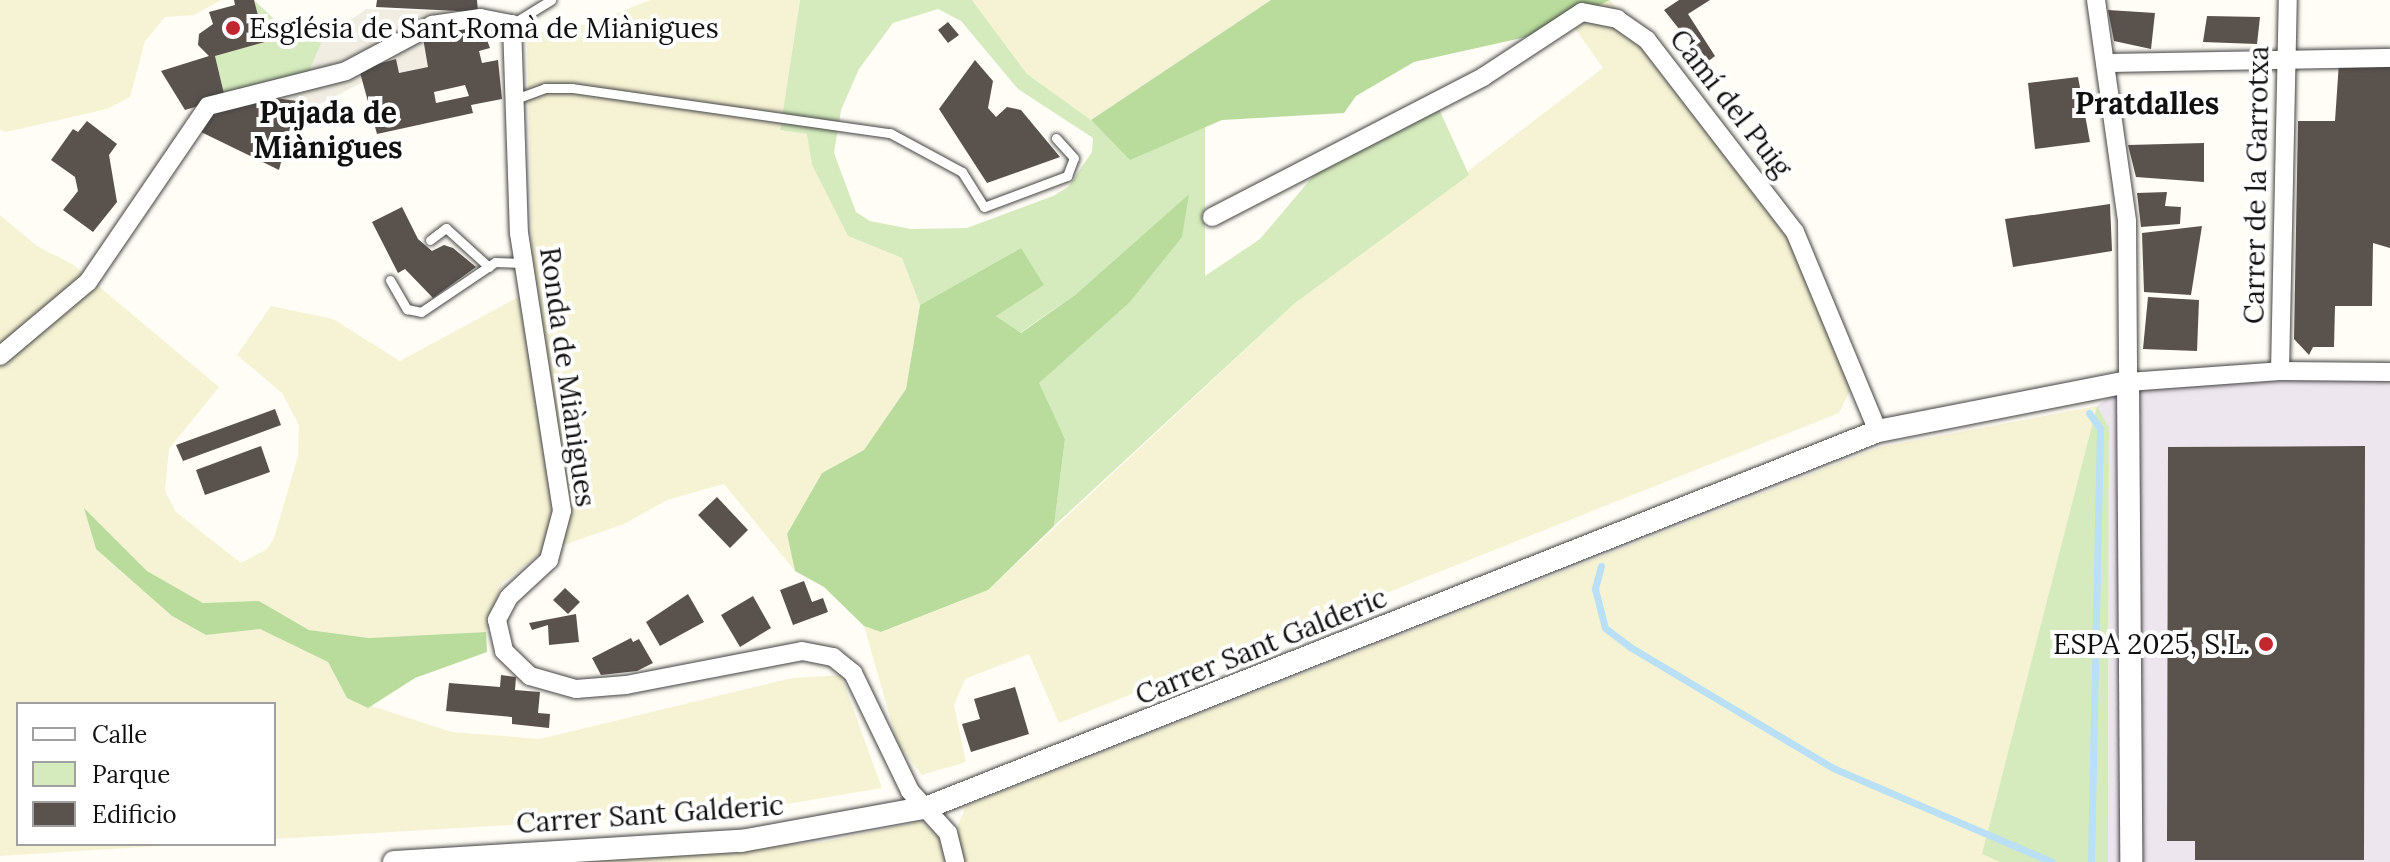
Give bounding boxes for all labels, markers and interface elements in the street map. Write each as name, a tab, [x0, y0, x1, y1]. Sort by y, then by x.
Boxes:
place label: Església de Sant Romà de Miànigues	[249, 11, 719, 45]
marker: Església de Sant Romà de Miànigues	[224, 19, 242, 37]
street label: Camí del Puig	[1663, 22, 1799, 184]
street label: Carrer de la Garrotxa	[2237, 46, 2275, 324]
district label: Pratdalles	[2075, 85, 2219, 121]
district label: Pujada de Miànigues	[253, 94, 403, 164]
street label: Ronda de Miànigues	[533, 245, 603, 509]
street label: Carrer Sant Galderic	[1130, 580, 1392, 712]
place label: ESPA 2025, S.L.	[2053, 627, 2250, 661]
marker: ESPA 2025, S.L.	[2257, 635, 2275, 653]
legend	[16, 702, 276, 846]
text: Calle	[92, 719, 147, 750]
text: Parque	[92, 759, 170, 790]
street label: Carrer Sant Galderic	[515, 788, 785, 840]
text: Edificio	[92, 799, 177, 830]

